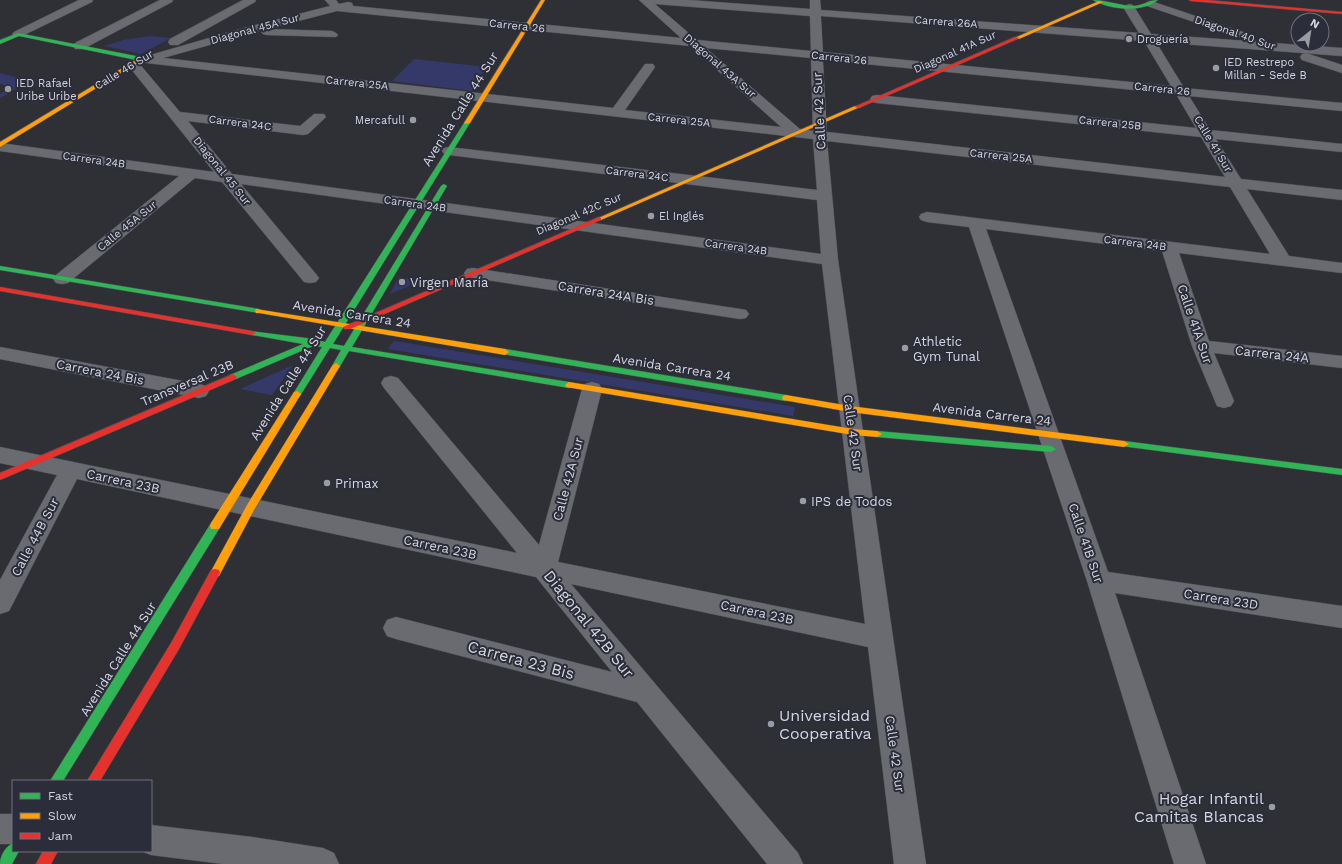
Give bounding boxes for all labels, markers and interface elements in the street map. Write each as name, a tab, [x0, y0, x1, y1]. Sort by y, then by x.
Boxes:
street label: Diagonal 45A Sur	[209, 11, 301, 47]
north arrow	[1290, 12, 1330, 52]
street label: Carrera 26A	[914, 13, 978, 31]
street label: Diagonal 40 Sur	[1193, 13, 1278, 53]
text: N	[1308, 16, 1322, 31]
street label: Carrera 26	[488, 17, 546, 35]
street label: Diagonal 41A Sur	[912, 28, 999, 76]
street label: Diagonal 43A Sur	[681, 31, 759, 101]
place label: Droguería	[1137, 33, 1188, 46]
marker: Droguería	[1124, 34, 1134, 44]
street label: Calle 46 Sur	[92, 47, 156, 93]
street label: Avenida Calle 44 Sur	[419, 49, 501, 169]
street label: Carrera 26	[810, 49, 868, 67]
place label: IED Restrepo Millan - Sede B	[1224, 56, 1307, 82]
marker: IED Restrepo Millan - Sede B	[1211, 63, 1221, 73]
street label: Calle 42 Sur	[809, 72, 829, 150]
street label: Carrera 25A	[325, 73, 389, 93]
place label: IED Rafael Uribe Uribe	[16, 77, 77, 103]
street label: Carrera 26	[1133, 80, 1191, 98]
marker: IED Rafael Uribe Uribe	[3, 84, 13, 94]
street label: Carrera 25A	[647, 110, 711, 130]
street label: Carrera 24C	[208, 113, 273, 133]
street label: Carrera 25B	[1078, 113, 1142, 133]
street label: Calle 41 Sur	[1191, 113, 1235, 175]
place label: Mercafull	[355, 114, 406, 127]
marker: Mercafull	[408, 115, 418, 125]
street label: Diagonal 45 Sur	[190, 134, 254, 208]
street label: Carrera 25A	[969, 146, 1033, 166]
street label: Carrera 24B	[62, 149, 126, 171]
street label: Carrera 24C	[605, 164, 670, 184]
street label: Diagonal 42C Sur	[534, 190, 624, 238]
street label: Carrera 24B	[383, 193, 447, 215]
street label: Calle 45A Sur	[95, 198, 160, 254]
place label: El Inglés	[659, 210, 704, 223]
marker: El Inglés	[646, 211, 656, 221]
street label: Carrera 24B	[1103, 233, 1167, 253]
street label: Carrera 24B	[704, 236, 768, 258]
place label: Virgen María	[410, 275, 489, 290]
marker: Virgen María	[397, 277, 407, 287]
street label: Carrera 24A Bis	[557, 278, 655, 308]
street label: Calle 41A Sur	[1174, 282, 1216, 366]
street label: Avenida Carrera 24	[292, 297, 412, 331]
street label: Avenida Calle 44 Sur	[247, 323, 329, 443]
place label: Athletic Gym Tunal	[913, 334, 980, 364]
marker: Athletic Gym Tunal	[900, 343, 910, 353]
street label: Carrera 24A	[1234, 343, 1310, 365]
street label: Avenida Carrera 24	[612, 350, 732, 384]
street label: Carrera 24 Bis	[55, 356, 145, 388]
street label: Transversal 23B	[138, 357, 236, 409]
street label: Calle 42 Sur	[840, 393, 866, 473]
street label: Avenida Carrera 24	[932, 399, 1052, 429]
street label: Calle 42A Sur	[550, 436, 586, 522]
street label: Carrera 23B	[85, 466, 161, 496]
place label: Primax	[335, 476, 378, 491]
marker: Primax	[322, 478, 332, 488]
place label: IPS de Todos	[811, 494, 892, 509]
street label: Calle 44B Sur	[8, 495, 62, 579]
marker: IPS de Todos	[798, 496, 808, 506]
street label: Calle 41B Sur	[1065, 501, 1107, 585]
street label: Carrera 23B	[402, 532, 478, 562]
street label: Diagonal 42B Sur	[540, 566, 639, 682]
street label: Carrera 23D	[1183, 586, 1259, 612]
street label: Carrera 23B	[719, 597, 795, 627]
street label: Avenida Calle 44 Sur	[77, 599, 159, 719]
street label: Carrera 23 Bis	[466, 637, 576, 683]
place label: Universidad Cooperativa	[779, 706, 872, 743]
street label: Calle 42 Sur	[882, 714, 908, 794]
marker: Universidad Cooperativa	[766, 719, 776, 729]
legend	[12, 780, 152, 852]
text: Fast	[48, 789, 73, 803]
place label: Hogar Infantil Camitas Blancas	[1134, 789, 1264, 826]
marker: Hogar Infantil Camitas Blancas	[1267, 802, 1277, 812]
text: Slow	[48, 809, 76, 823]
text: Jam	[48, 829, 73, 843]

